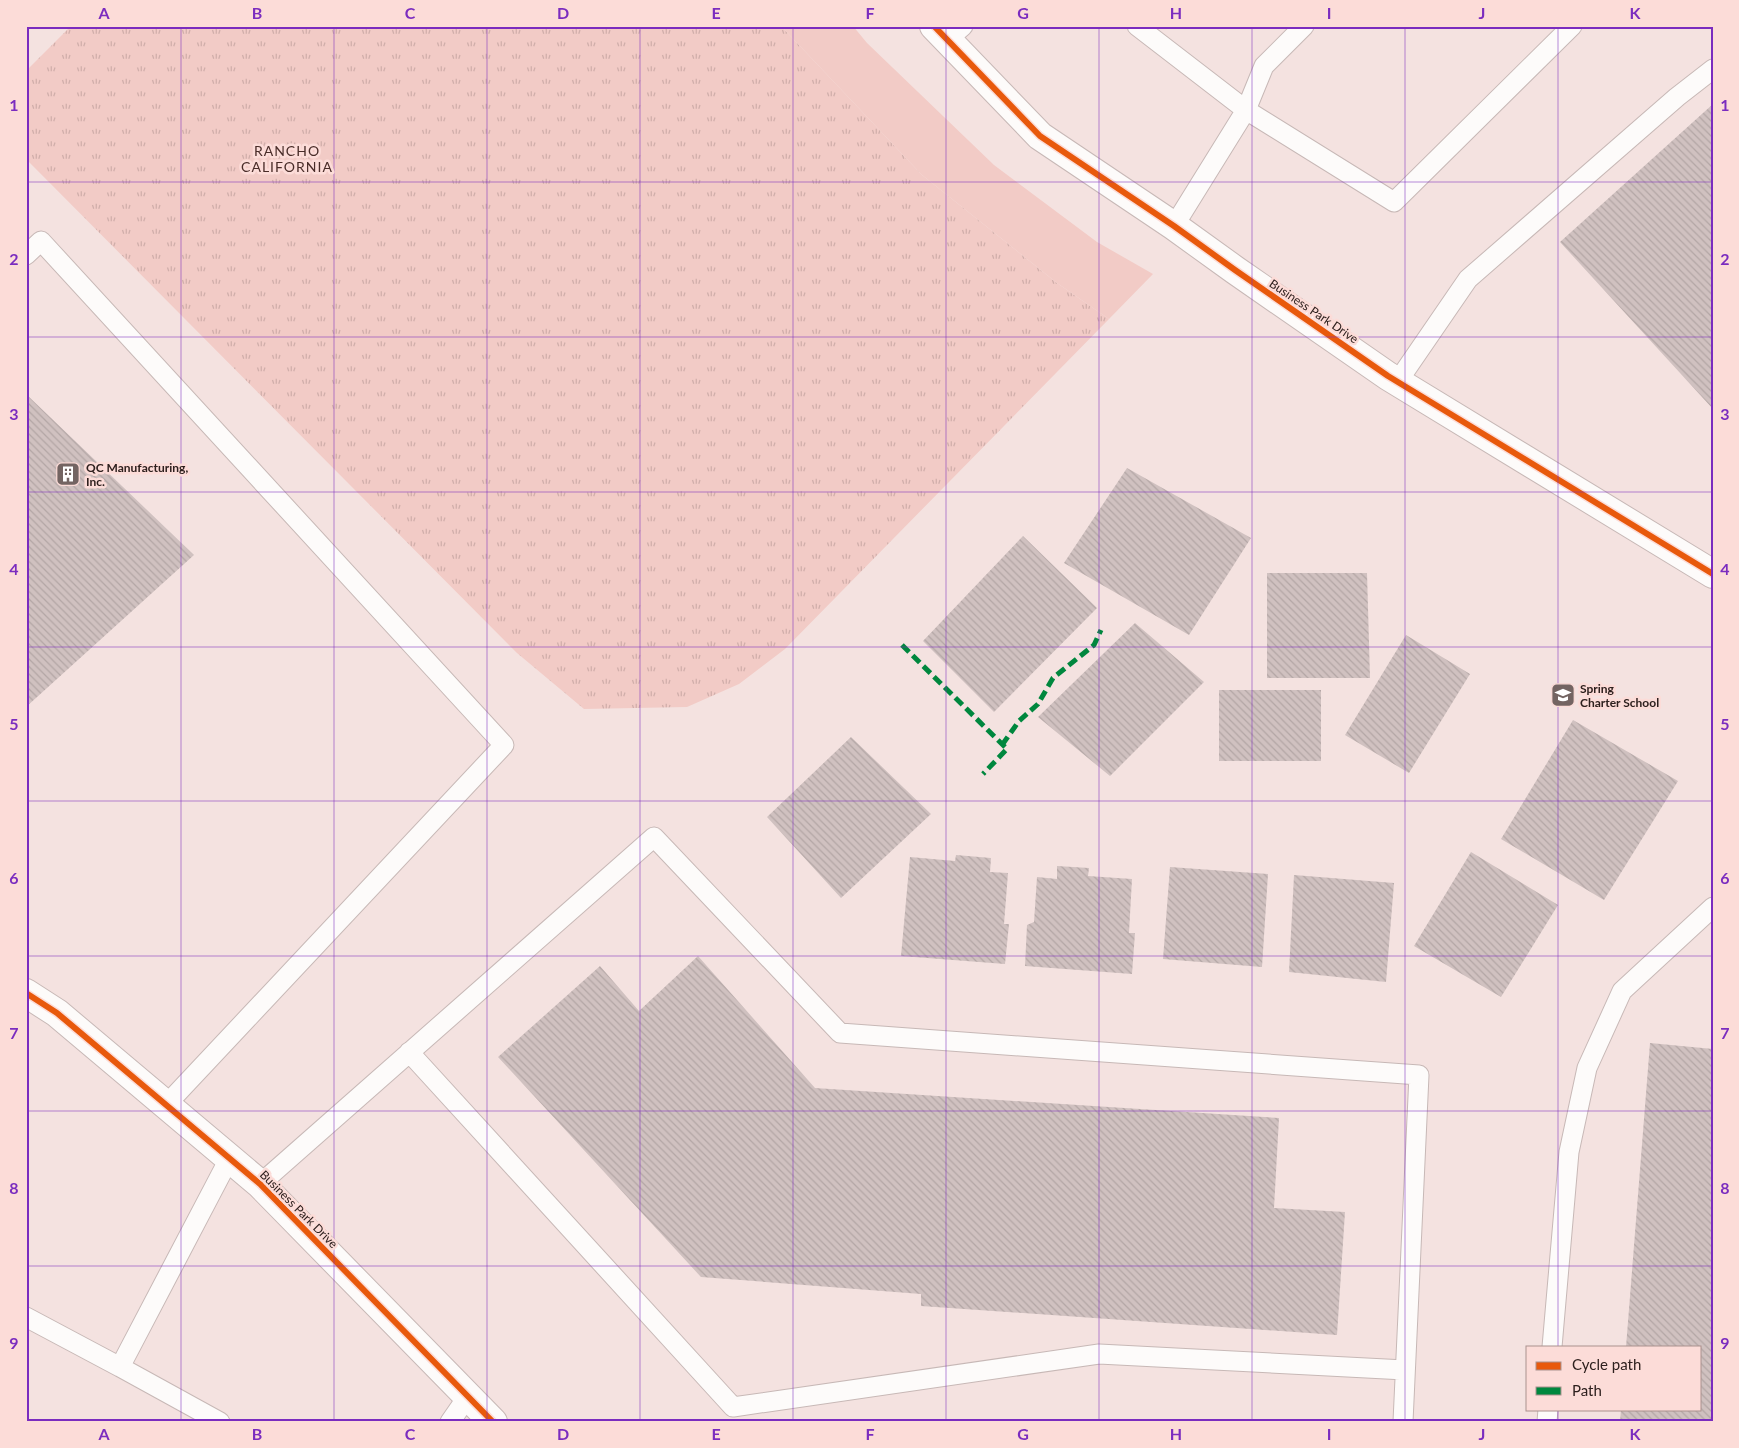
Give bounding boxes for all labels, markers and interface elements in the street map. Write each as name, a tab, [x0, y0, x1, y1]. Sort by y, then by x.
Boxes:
text: A	[97, 3, 110, 22]
text: B	[252, 3, 262, 22]
text: C	[405, 3, 416, 22]
text: D	[557, 3, 569, 22]
text: E	[711, 3, 721, 22]
text: F	[865, 3, 875, 22]
text: G	[1017, 3, 1029, 22]
text: H	[1170, 3, 1182, 22]
text: I	[1327, 3, 1331, 22]
text: J	[1479, 3, 1485, 22]
text: K	[1630, 3, 1642, 22]
text: 1	[9, 95, 19, 114]
text: 1	[1720, 95, 1730, 114]
district label: RANCHO CALIFORNIA	[241, 142, 333, 175]
text: 2	[9, 249, 19, 268]
text: 2	[1720, 249, 1730, 268]
street label: Business Park Drive	[1267, 276, 1361, 346]
text: 3	[9, 404, 19, 423]
text: 3	[1720, 404, 1730, 423]
place label: QC Manufacturing, Inc.	[86, 460, 188, 489]
building icon: QC Manufacturing, Inc.	[55, 461, 81, 487]
text: 4	[9, 559, 19, 578]
text: 4	[1720, 559, 1730, 578]
place label: Spring Charter School	[1580, 681, 1659, 710]
school or university icon: Spring Charter School	[1550, 682, 1576, 708]
text: 5	[9, 714, 19, 733]
text: 5	[1720, 714, 1730, 733]
text: 6	[9, 868, 19, 887]
text: 6	[1720, 868, 1730, 887]
text: 7	[9, 1023, 19, 1042]
text: 7	[1720, 1023, 1730, 1042]
street label: Business Park Drive	[257, 1167, 341, 1251]
text: 8	[9, 1178, 19, 1197]
text: 8	[1720, 1178, 1730, 1197]
text: 9	[9, 1333, 19, 1352]
text: 9	[1720, 1333, 1730, 1352]
legend	[1526, 1346, 1702, 1410]
text: Cycle path	[1572, 1355, 1641, 1373]
text: Path	[1572, 1381, 1602, 1399]
text: A	[97, 1424, 110, 1443]
text: B	[252, 1424, 262, 1443]
text: C	[405, 1424, 416, 1443]
text: D	[557, 1424, 569, 1443]
text: E	[711, 1424, 721, 1443]
text: F	[865, 1424, 875, 1443]
text: G	[1017, 1424, 1029, 1443]
text: H	[1170, 1424, 1182, 1443]
text: I	[1327, 1424, 1331, 1443]
text: J	[1479, 1424, 1485, 1443]
text: K	[1630, 1424, 1642, 1443]

